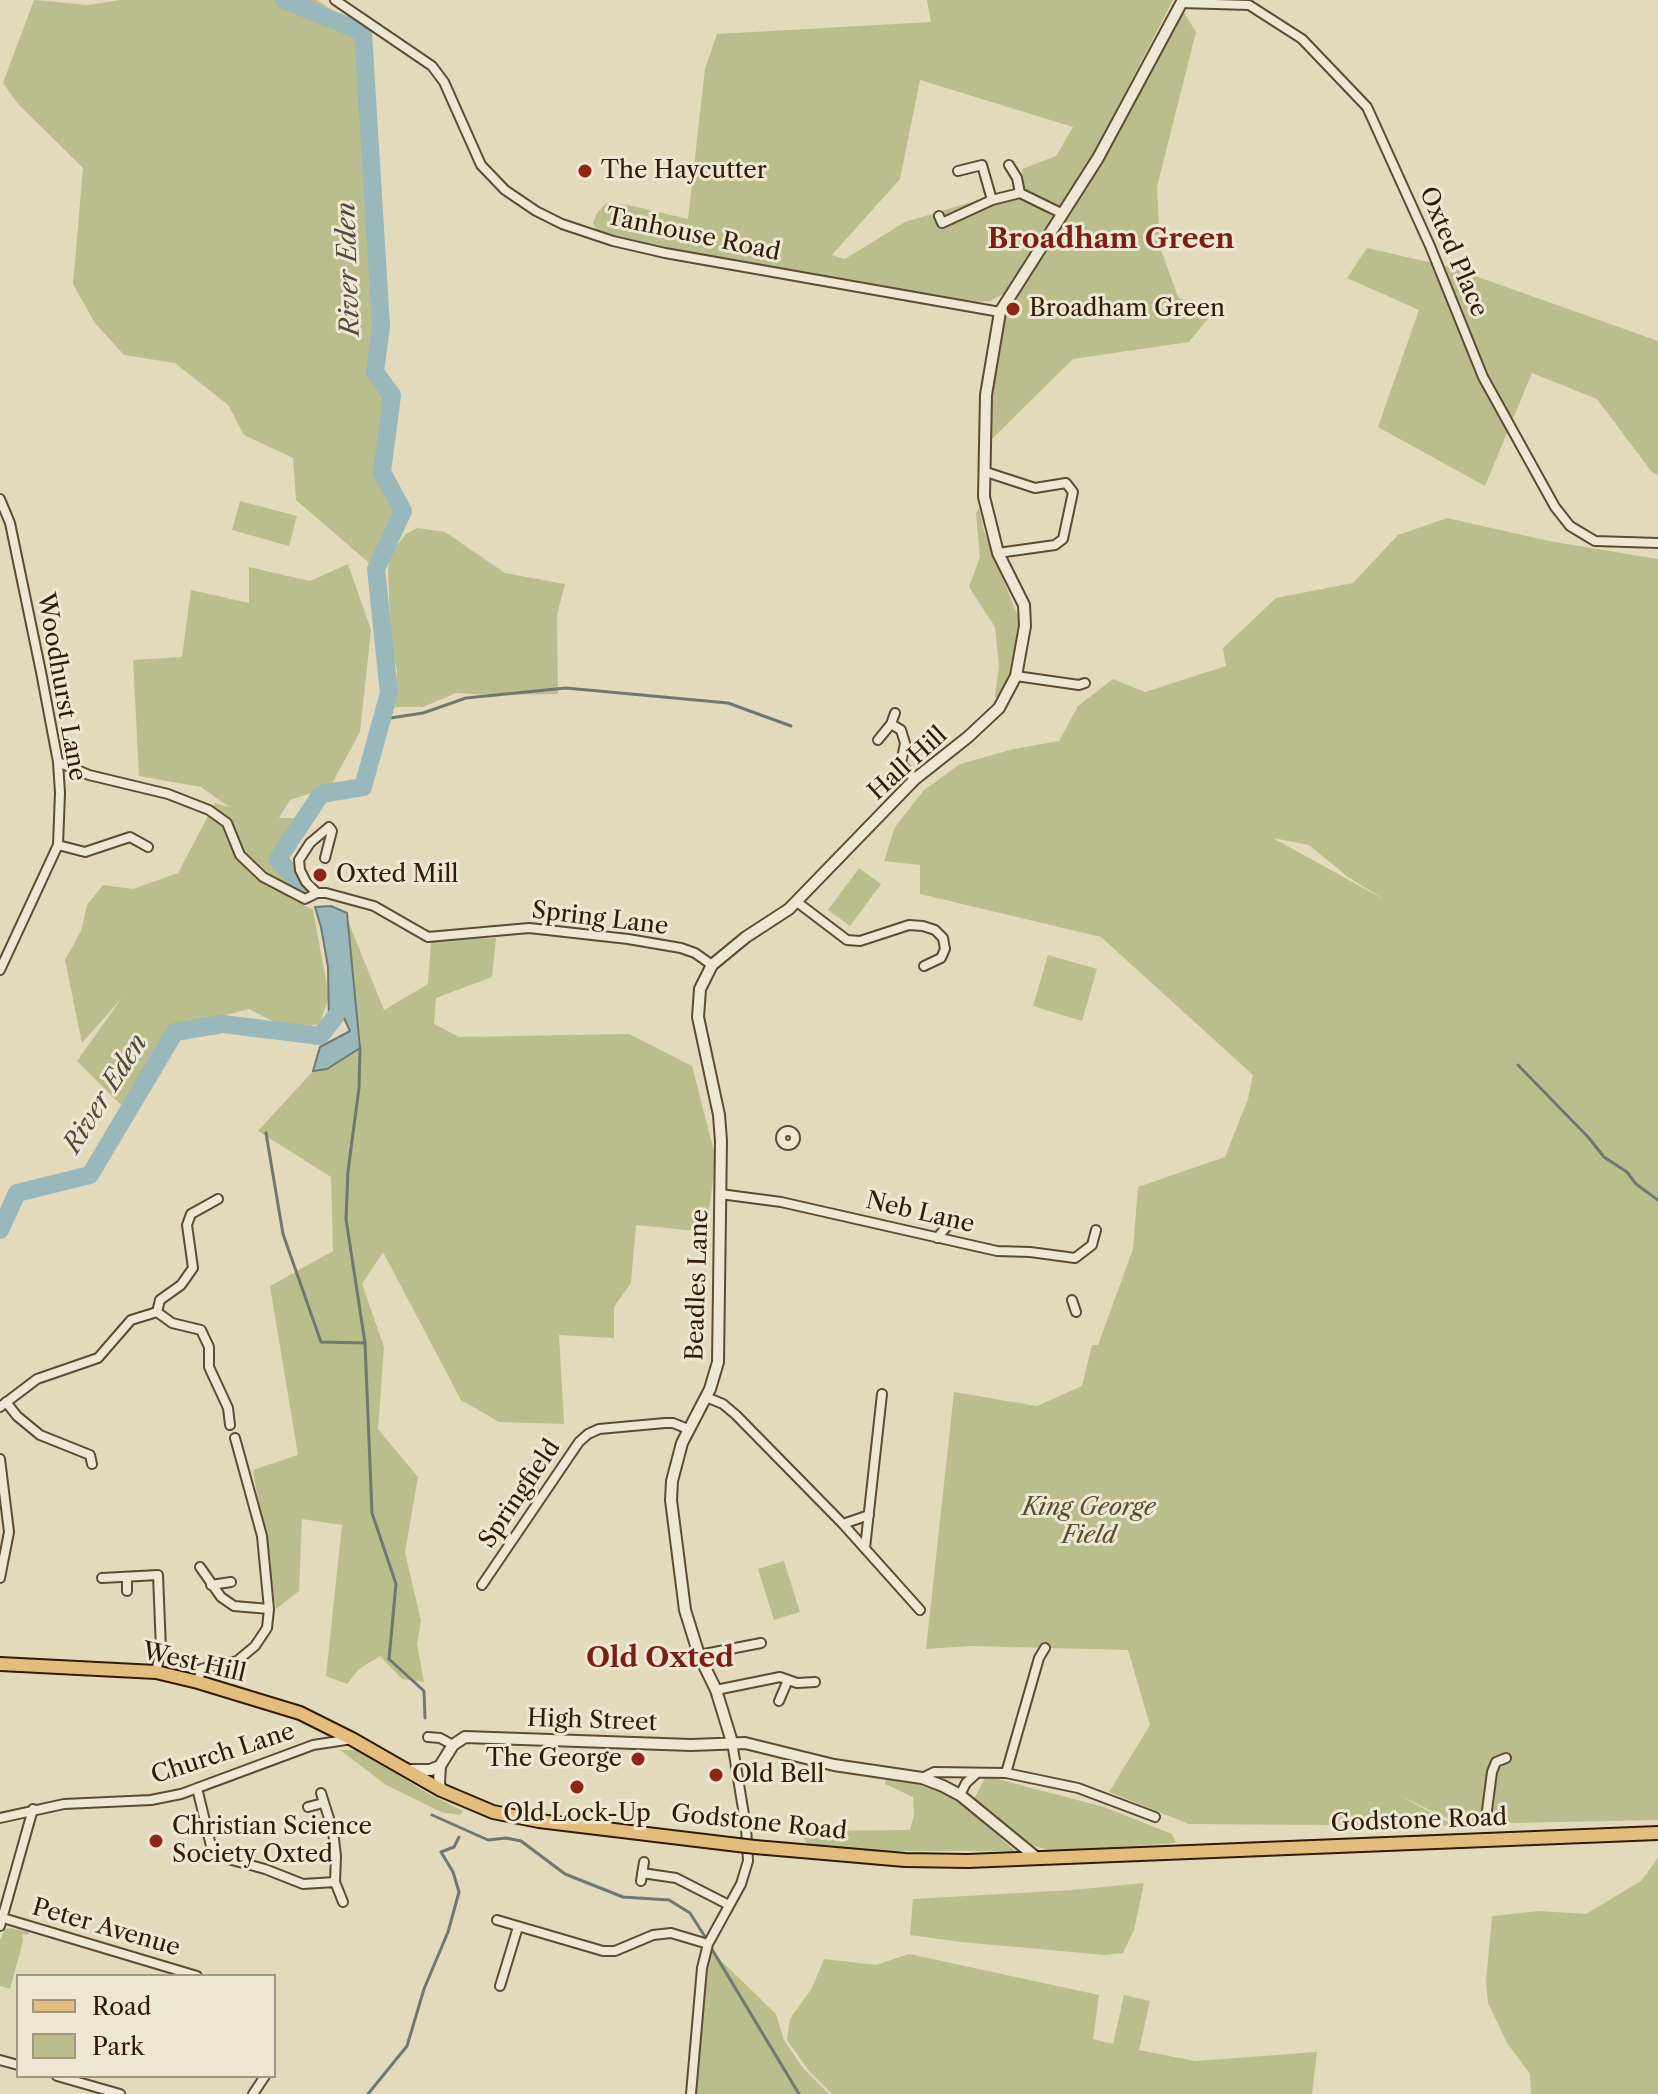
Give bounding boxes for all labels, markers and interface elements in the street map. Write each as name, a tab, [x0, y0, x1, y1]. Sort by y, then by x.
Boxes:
place label: The Haycutter	[601, 157, 767, 185]
marker: The Haycutter	[576, 162, 594, 180]
street label: Oxted Place	[1413, 183, 1493, 321]
water label: River Eden	[331, 201, 367, 337]
street label: Tanhouse Road	[603, 202, 783, 268]
district label: Broadham Green	[988, 223, 1234, 257]
place label: Broadham Green	[1029, 295, 1225, 323]
marker: Broadham Green	[1004, 300, 1022, 318]
street label: Woodhurst Lane	[30, 591, 92, 783]
street label: Hall Hill	[863, 721, 953, 807]
place label: Oxted Mill	[336, 861, 458, 889]
marker: Oxted Mill	[311, 866, 329, 884]
street label: Spring Lane	[530, 896, 670, 942]
water label: River Eden	[57, 1029, 155, 1159]
street label: Neb Lane	[863, 1187, 977, 1239]
street label: Beadles Lane	[681, 1209, 715, 1361]
street label: Springfield	[473, 1434, 567, 1554]
park label: King George Field	[1022, 1494, 1156, 1550]
street label: West Hill	[140, 1637, 248, 1689]
district label: Old Oxted	[586, 1642, 734, 1676]
street label: High Street	[527, 1704, 657, 1738]
street label: Church Lane	[148, 1717, 298, 1791]
place label: The George	[486, 1745, 622, 1773]
marker: The George	[629, 1750, 647, 1768]
place label: Old Bell	[732, 1761, 824, 1789]
marker: Old Bell	[707, 1766, 725, 1784]
marker: Old Lock-Up	[568, 1778, 586, 1796]
street label: Godstone Road	[670, 1799, 848, 1847]
place label: Old Lock-Up	[503, 1800, 651, 1828]
street label: Godstone Road	[1330, 1804, 1508, 1838]
place label: Christian Science Society Oxted	[172, 1813, 372, 1869]
marker: Christian Science Society Oxted	[147, 1832, 165, 1850]
street label: Peter Avenue	[29, 1893, 183, 1963]
legend	[16, 1974, 276, 2078]
text: Road	[92, 1992, 151, 2021]
text: Park	[92, 2032, 144, 2061]

